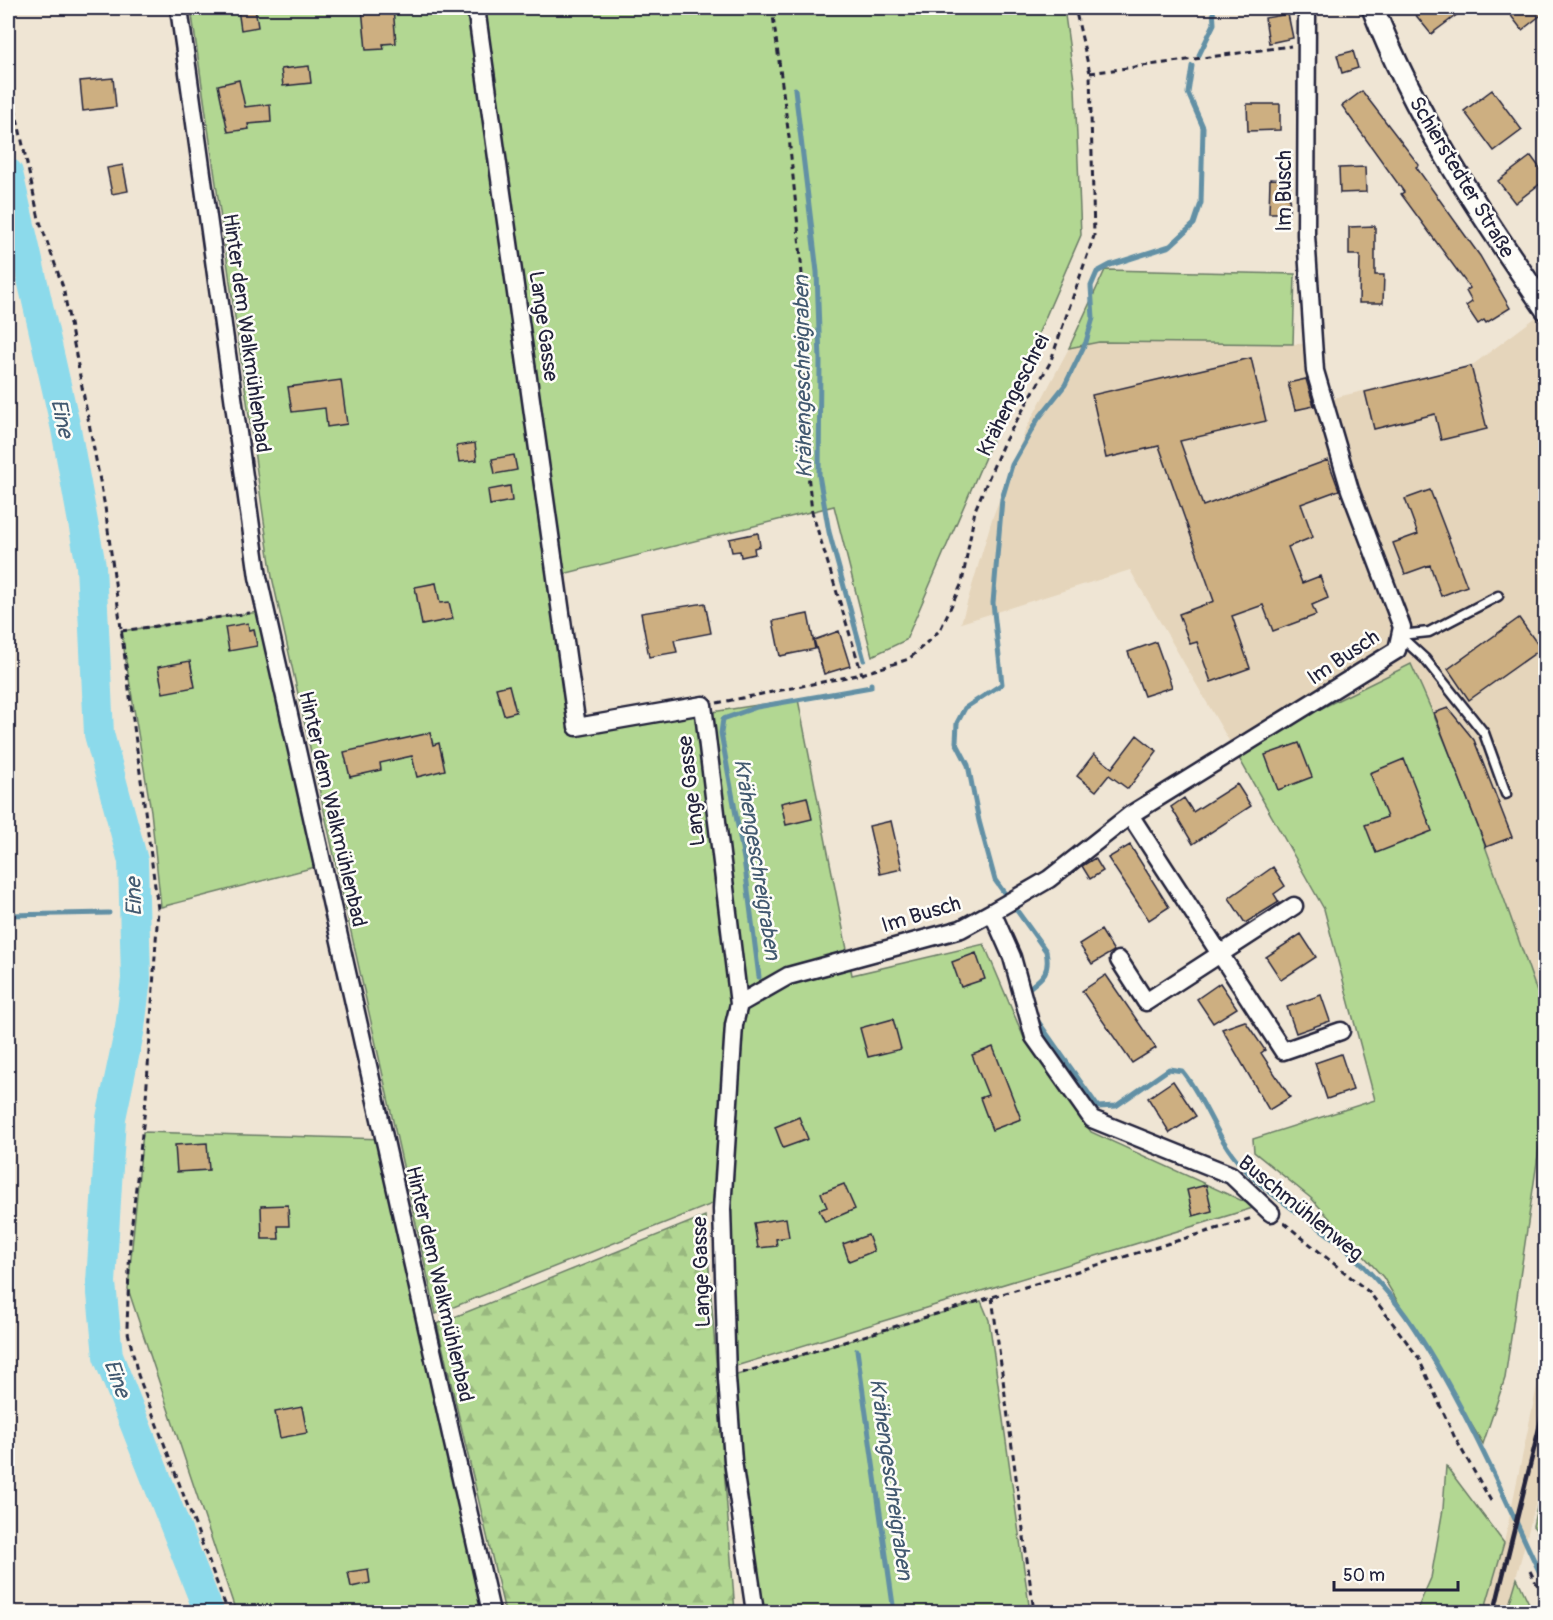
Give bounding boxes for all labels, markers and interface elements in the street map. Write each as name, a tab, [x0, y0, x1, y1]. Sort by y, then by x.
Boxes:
street label: Schierstedter Straße	[1403, 92, 1521, 263]
street label: Im Busch	[1271, 150, 1298, 232]
street label: Hinter dem Walkmühlenbad	[216, 212, 277, 454]
street label: Lange Gasse	[522, 269, 565, 384]
water label: Krähengeschreigraben	[787, 274, 819, 479]
street label: Krähengeschrei	[971, 329, 1056, 461]
water label: Eine	[44, 396, 80, 442]
street label: Im Busch	[1302, 623, 1385, 691]
street label: Hinter dem Walkmühlenbad	[292, 689, 373, 930]
street label: Lange Gasse	[671, 733, 712, 848]
water label: Krähengeschreigraben	[727, 757, 787, 963]
water label: Eine	[120, 875, 148, 916]
street label: Im Busch	[878, 890, 964, 939]
street label: Buschmühlenweg	[1232, 1150, 1369, 1267]
street label: Hinter dem Walkmühlenbad	[399, 1164, 480, 1405]
street label: Lange Gasse	[686, 1215, 717, 1328]
water label: Eine	[97, 1355, 138, 1403]
water label: Krähengeschreigraben	[863, 1377, 919, 1583]
scale bar	[1334, 1554, 1458, 1592]
text: 50 m	[1343, 1564, 1385, 1587]

